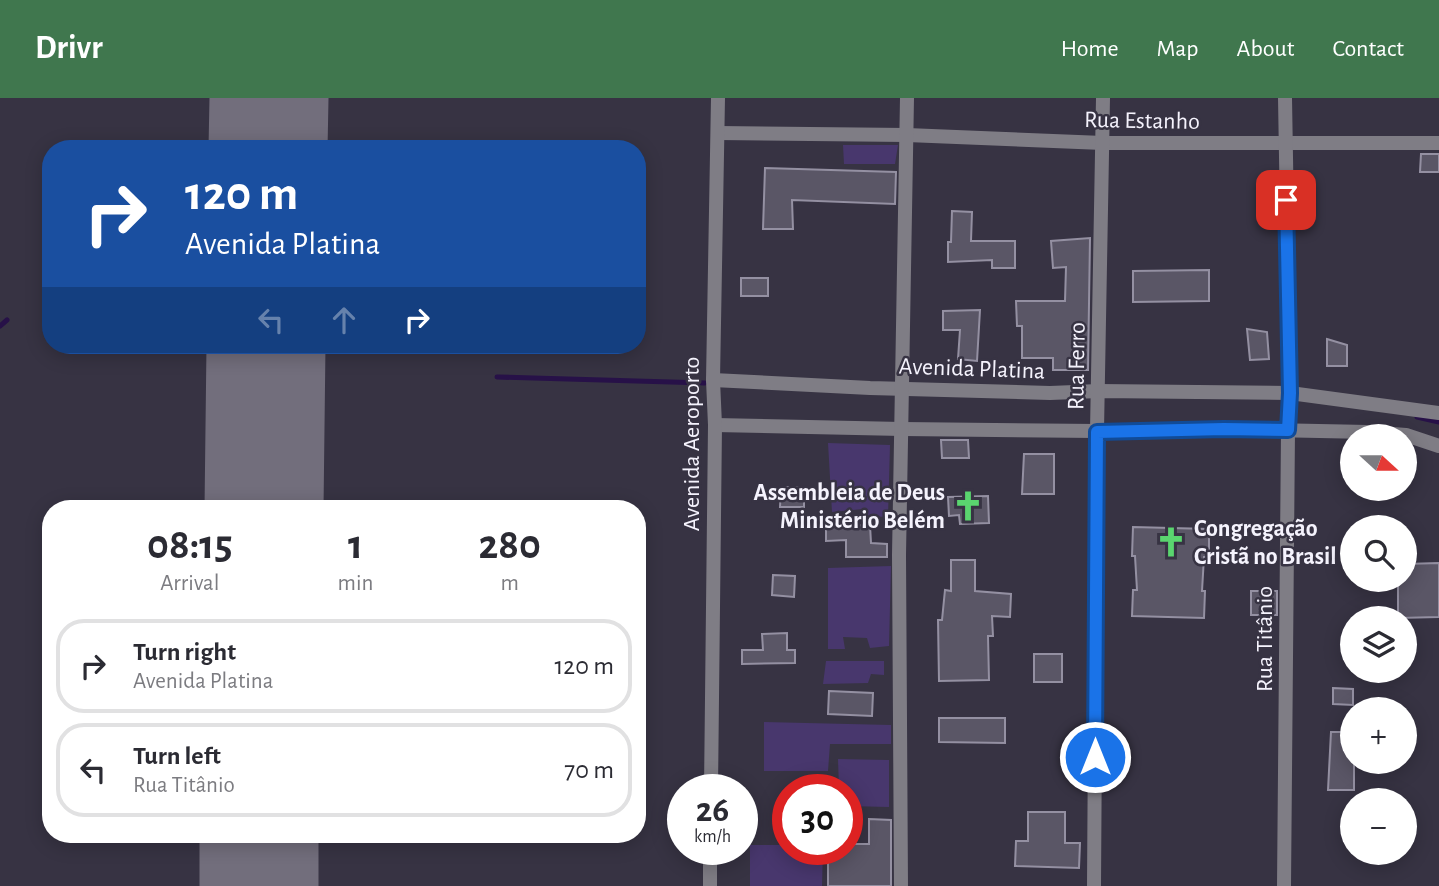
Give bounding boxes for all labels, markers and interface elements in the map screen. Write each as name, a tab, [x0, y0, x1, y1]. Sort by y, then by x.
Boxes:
text: Drivr	[35, 32, 103, 65]
text: Home	[1061, 37, 1119, 61]
text: Map	[1157, 37, 1199, 61]
text: About	[1237, 37, 1294, 61]
text: Contact	[1332, 37, 1404, 61]
street label: Rua Estanho	[1084, 108, 1200, 134]
icon: right	[70, 168, 161, 259]
text: 120 m	[185, 170, 298, 219]
pin	[1256, 170, 1316, 230]
icon: arrive	[1267, 181, 1305, 219]
text: Avenida Platina	[185, 228, 380, 260]
icon: left	[252, 301, 290, 339]
icon: ahead	[325, 301, 363, 339]
icon: right	[398, 301, 436, 339]
street label: Rua Ferro	[1064, 322, 1090, 410]
street label: Avenida Platina	[898, 354, 1046, 384]
street label: Avenida Aeroporto	[680, 357, 704, 531]
north arrow	[1340, 424, 1418, 500]
map controls	[1340, 424, 1417, 865]
place label: Assembleia de Deus Ministério Belém	[754, 481, 945, 533]
church icon: Assembleia de Deus Ministério Belém	[951, 489, 985, 523]
button: search	[1340, 515, 1417, 592]
place label: Congregação Cristã no Brasil	[1194, 517, 1337, 569]
text: 08:15	[147, 524, 233, 566]
text: 1	[348, 524, 363, 566]
text: 280	[479, 524, 541, 566]
church icon: Congregação Cristã no Brasil	[1154, 525, 1188, 559]
text: Arrival	[160, 572, 219, 595]
text: min	[338, 572, 373, 595]
text: m	[501, 572, 519, 595]
street label: Rua Titânio	[1253, 586, 1277, 692]
button: layers	[1340, 606, 1417, 683]
text: Turn right	[133, 639, 236, 665]
icon: right	[74, 647, 112, 685]
text: 120 m	[554, 653, 614, 679]
text: Avenida Platina	[133, 670, 273, 693]
button: +	[1340, 697, 1417, 774]
position arrow	[1058, 720, 1132, 794]
text: Turn left	[133, 743, 221, 769]
icon: left	[74, 751, 112, 789]
text: 70 m	[564, 757, 614, 783]
text: Rua Titânio	[133, 774, 235, 797]
speed limit sign: 30	[772, 774, 863, 865]
button: −	[1340, 788, 1417, 865]
text: 26	[696, 793, 729, 828]
text: km/h	[694, 828, 731, 846]

